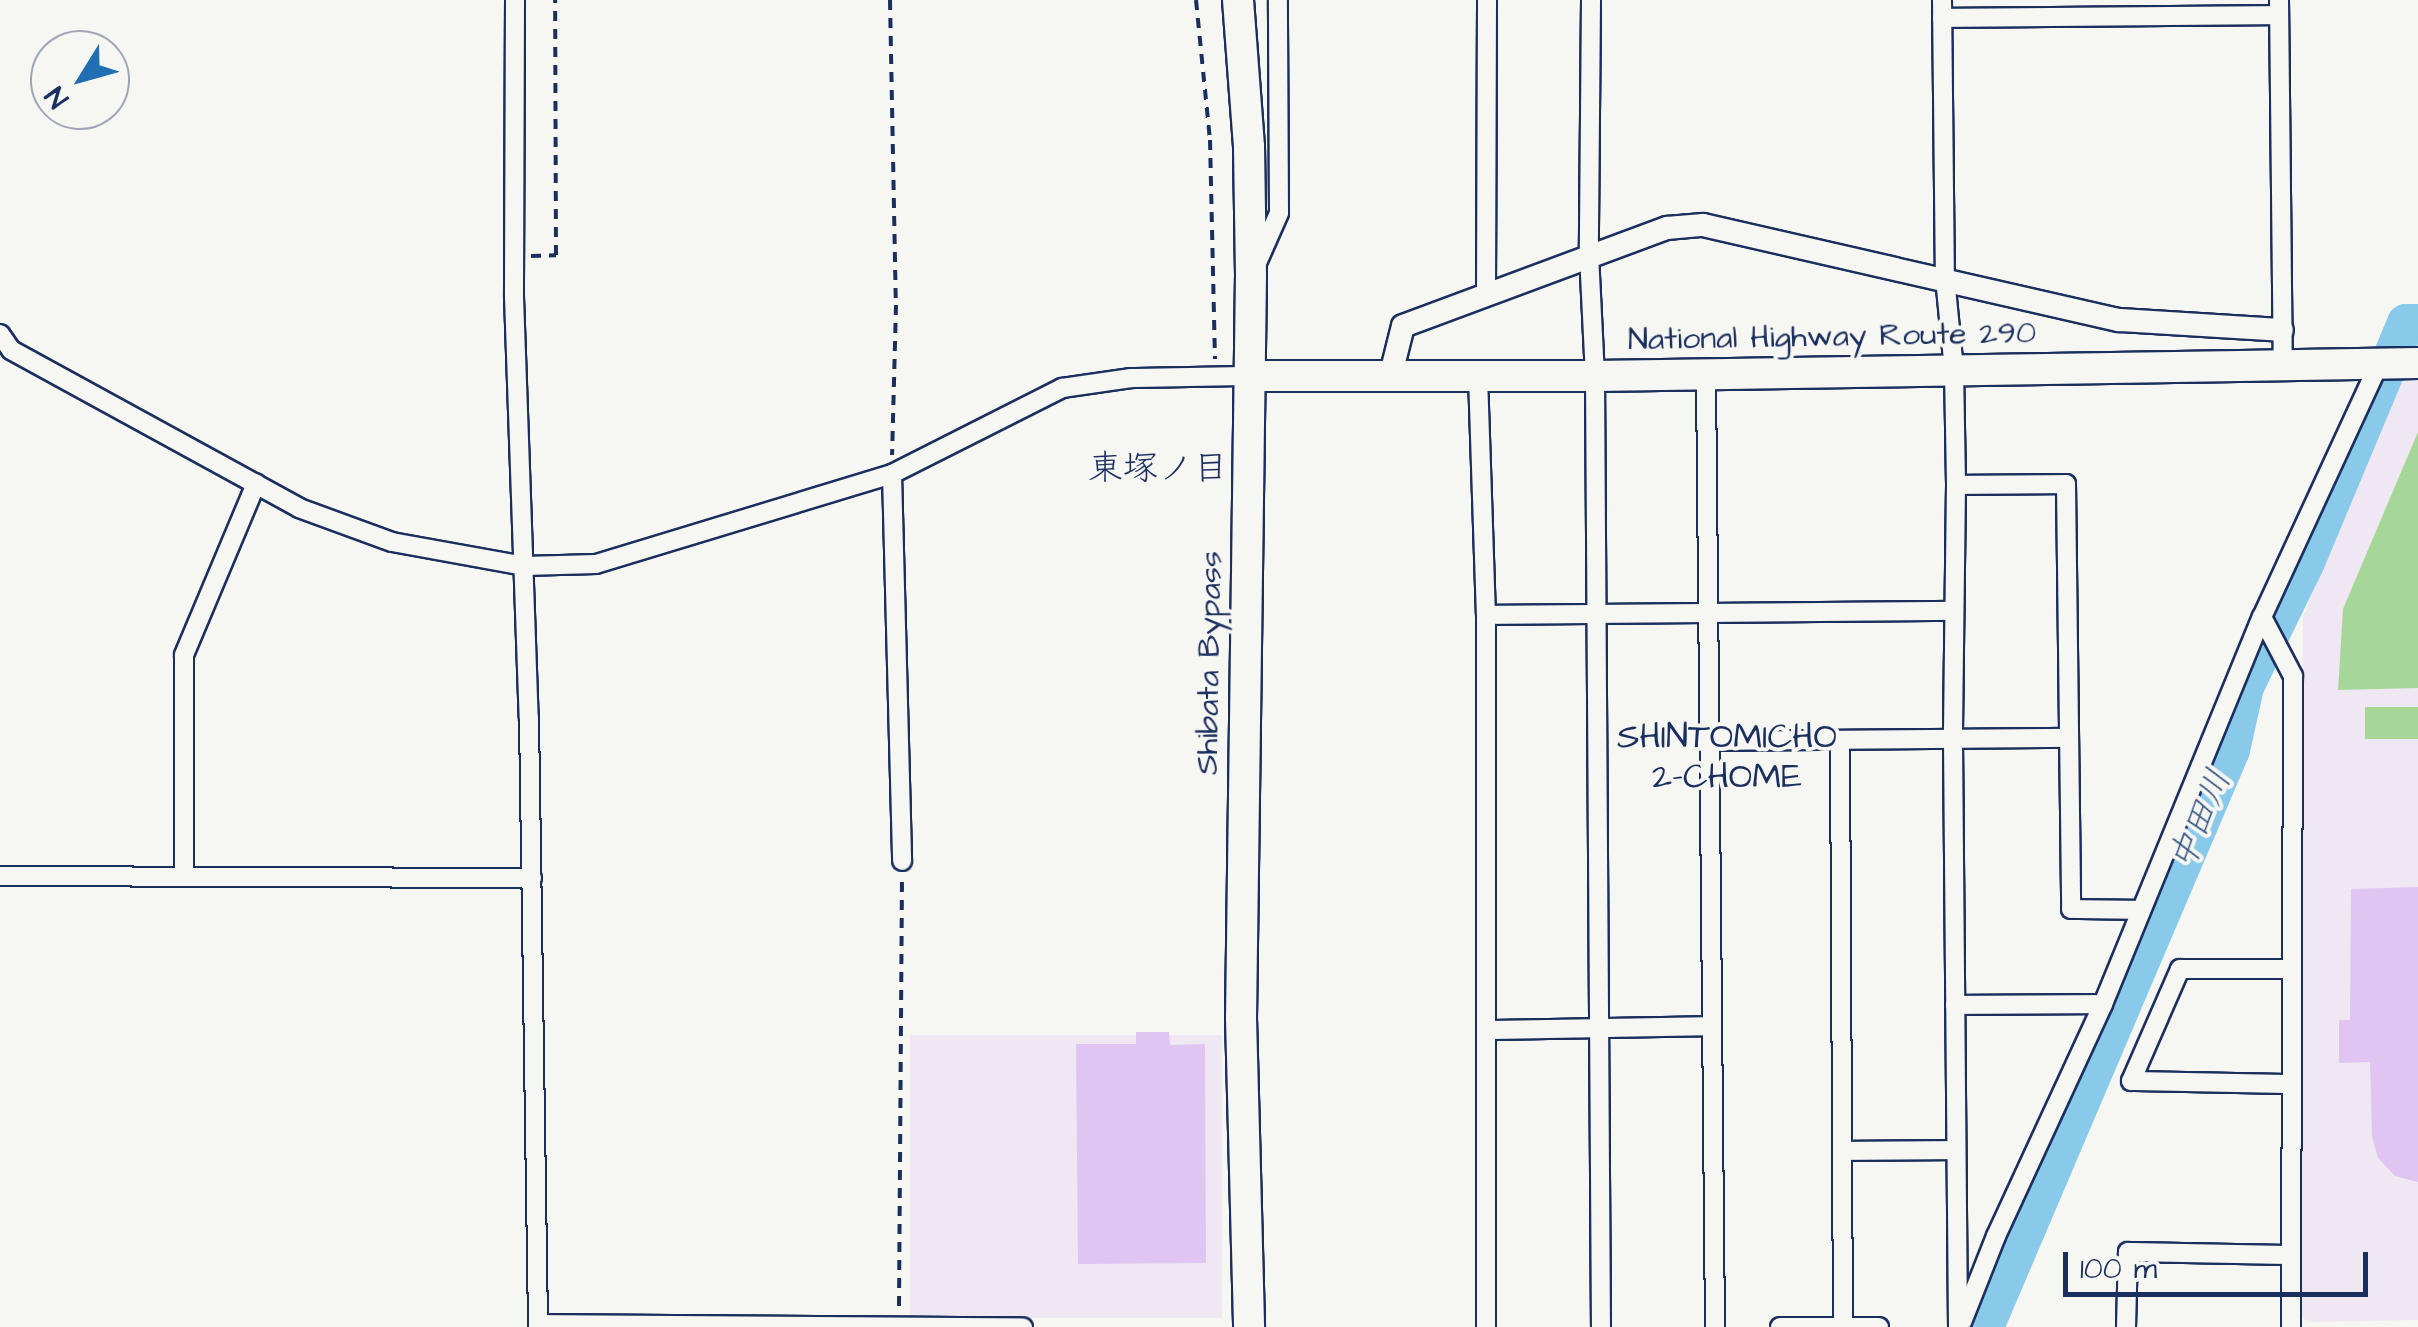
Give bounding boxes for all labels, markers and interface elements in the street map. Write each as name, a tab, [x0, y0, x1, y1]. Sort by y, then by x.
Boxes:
north arrow	[30, 30, 130, 130]
text: N	[36, 78, 78, 116]
street label: National Highway Route 290	[1628, 314, 2036, 360]
district label: 東塚ノ目	[1088, 448, 1228, 490]
street label: Shibata Bypass	[1189, 551, 1231, 775]
district label: SHINTOMICHO 2-CHOME	[1603, 716, 1851, 798]
water label: 中田川	[2161, 763, 2241, 877]
scale bar	[2068, 1232, 2373, 1294]
text: 100 m	[2080, 1248, 2157, 1290]

